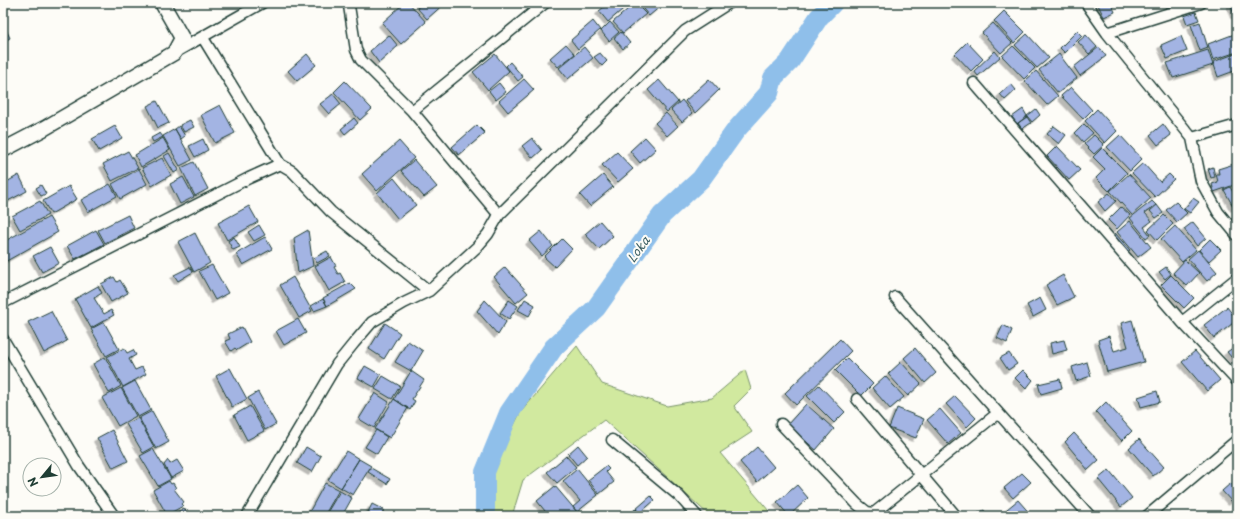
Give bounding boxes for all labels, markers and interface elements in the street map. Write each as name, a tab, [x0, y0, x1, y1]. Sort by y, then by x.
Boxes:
water label: Loka	[622, 232, 654, 266]
north arrow	[22, 457, 62, 497]
text: N	[23, 474, 42, 490]

